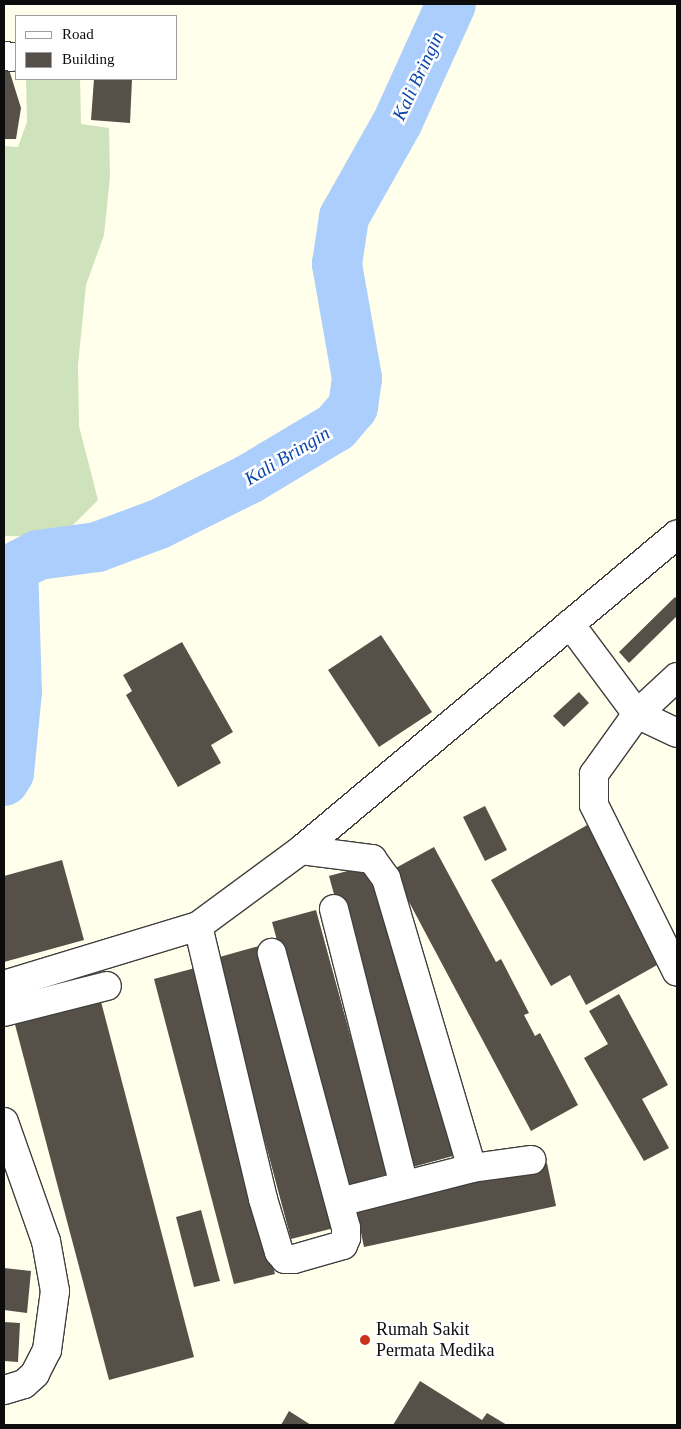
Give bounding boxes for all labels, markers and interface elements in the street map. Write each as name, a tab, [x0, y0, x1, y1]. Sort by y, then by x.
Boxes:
legend	[15, 15, 178, 80]
text: Road	[62, 26, 94, 42]
water label: Kali Bringin	[387, 28, 449, 124]
text: Building	[62, 51, 115, 67]
water label: Kali Bringin	[240, 422, 334, 490]
place label: Rumah Sakit Permata Medika	[376, 1319, 494, 1362]
marker: Rumah Sakit Permata Medika	[358, 1333, 372, 1347]

